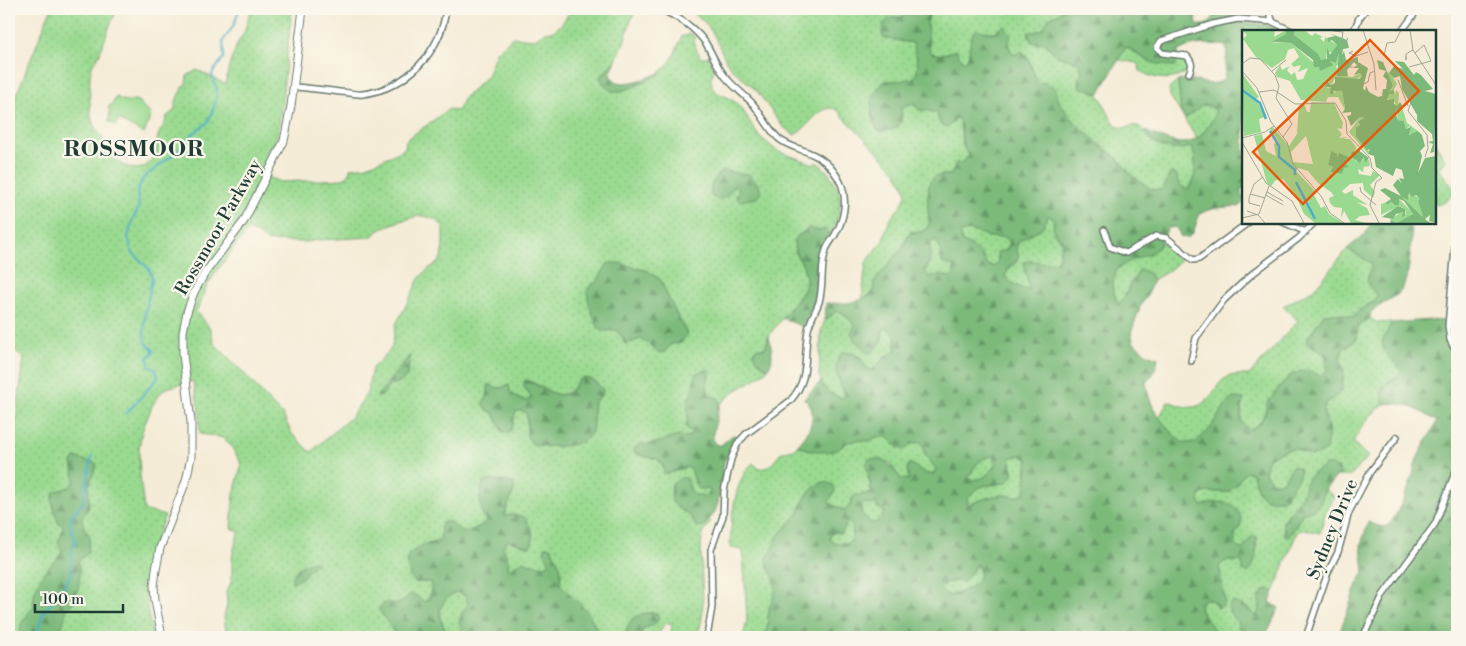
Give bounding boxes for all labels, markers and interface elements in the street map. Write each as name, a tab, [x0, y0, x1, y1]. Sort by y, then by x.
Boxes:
inset map	[1242, 30, 1436, 224]
district label: ROSSMOOR	[64, 136, 204, 163]
street label: Rossmoor Parkway	[170, 155, 267, 299]
street label: Sydney Drive	[1302, 475, 1363, 583]
scale bar	[35, 581, 122, 613]
text: 100 m	[42, 590, 84, 609]

